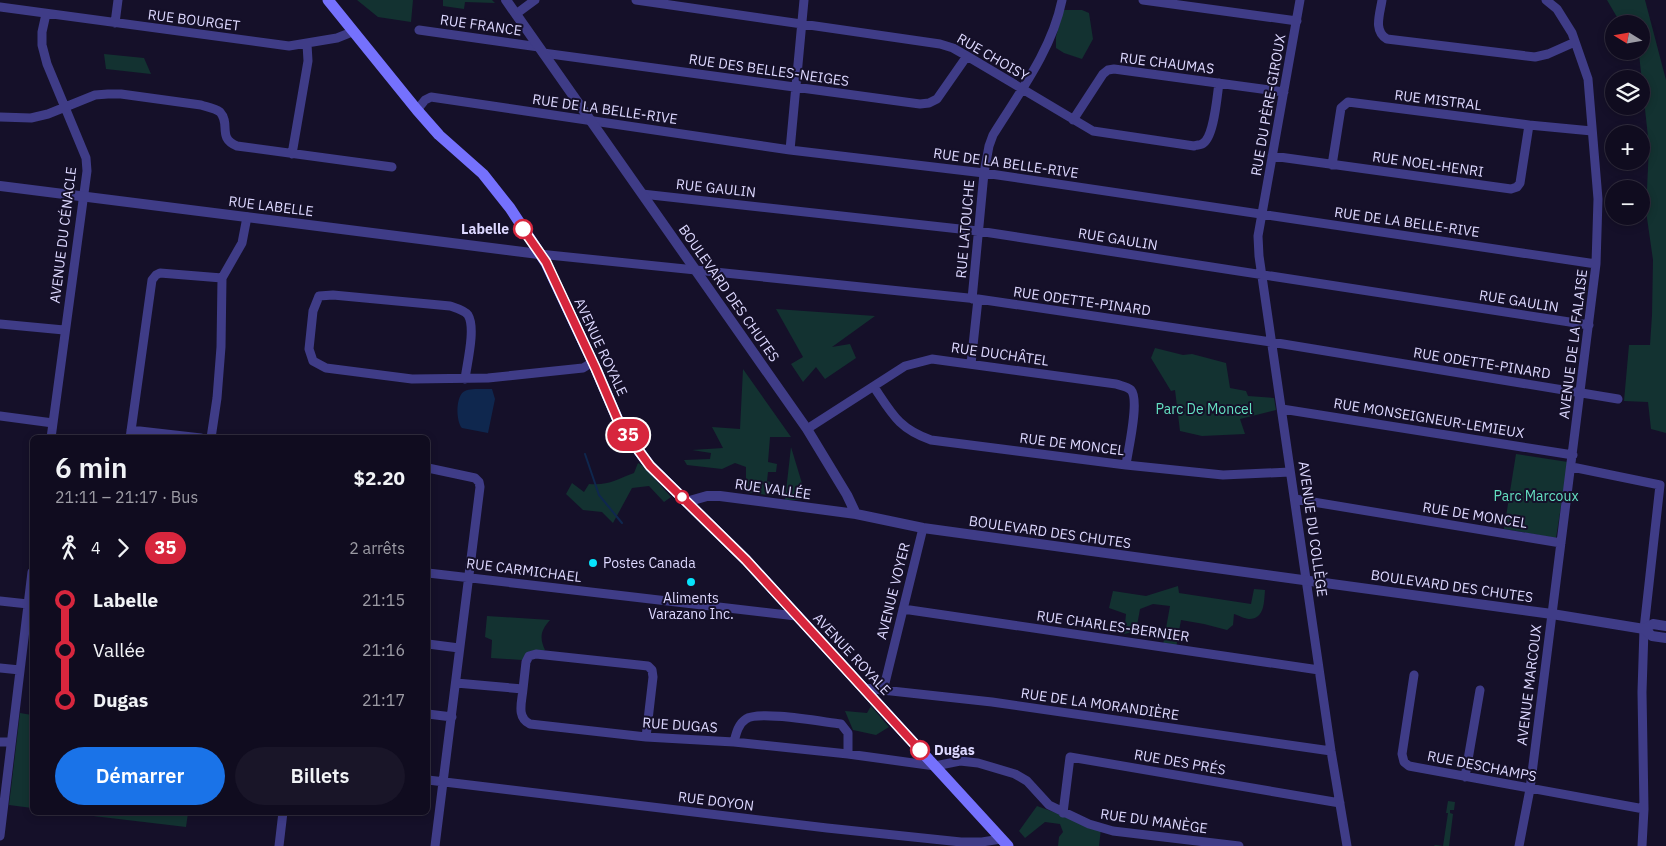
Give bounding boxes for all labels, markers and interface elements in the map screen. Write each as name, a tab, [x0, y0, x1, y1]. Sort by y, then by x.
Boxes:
street label: RUE BOURGET	[147, 5, 241, 35]
street label: RUE FRANCE	[439, 10, 523, 40]
north arrow	[1605, 15, 1650, 60]
map controls	[1605, 15, 1650, 225]
street label: RUE CHOISY	[954, 29, 1033, 85]
street label: RUE DU PÈRE-GIROUX	[1246, 32, 1289, 177]
street label: RUE CHAUMAS	[1119, 48, 1215, 78]
street label: RUE DES BELLES-NEIGES	[688, 50, 850, 90]
button: layers	[1605, 70, 1650, 115]
street label: RUE MISTRAL	[1393, 86, 1483, 114]
street label: RUE DE LA BELLE-RIVE	[531, 90, 679, 128]
button: +	[1605, 125, 1650, 170]
street label: RUE DE LA BELLE-RIVE	[932, 144, 1080, 182]
street label: RUE NOEL-HENRI	[1371, 147, 1485, 181]
street label: AVENUE DU CÉNACLE	[45, 166, 80, 304]
street label: RUE GAULIN	[675, 175, 757, 201]
street label: RUE LATOUCHE	[952, 179, 978, 279]
button: −	[1605, 180, 1650, 225]
street label: RUE LABELLE	[227, 192, 315, 220]
street label: RUE DE LA BELLE-RIVE	[1333, 203, 1481, 241]
marker: Labelle	[513, 219, 533, 239]
place label: Labelle	[461, 220, 509, 238]
street label: BOULEVARD DES CHUTES	[675, 221, 783, 365]
street label: RUE GAULIN	[1077, 224, 1159, 254]
street label: AVENUE DE LA FALAISE	[1555, 268, 1591, 420]
street label: RUE ODETTE-PINARD	[1012, 282, 1152, 320]
street label: RUE GAULIN	[1478, 286, 1560, 316]
street label: AVENUE ROYALE	[570, 295, 632, 399]
street label: RUE DUCHÂTEL	[950, 338, 1050, 370]
street label: RUE ODETTE-PINARD	[1412, 343, 1552, 383]
street label: RUE MONSEIGNEUR-LEMIEUX	[1332, 394, 1526, 442]
park label: Parc De Moncel	[1155, 400, 1253, 418]
line badge: 35	[606, 419, 650, 451]
text: 35	[617, 423, 639, 446]
street label: RUE DE MONCEL	[1018, 429, 1126, 459]
text: 6 min	[55, 449, 127, 486]
street label: AVENUE DU COLLÈGE	[1295, 460, 1332, 598]
text: $2.20	[353, 466, 405, 490]
street label: RUE VALLÉE	[734, 474, 813, 503]
text: 21:11 – 21:17 · Bus	[55, 487, 198, 507]
park label: Parc Marcoux	[1494, 487, 1579, 505]
unlabelled marker	[675, 490, 689, 504]
street label: RUE DE MONCEL	[1421, 498, 1529, 532]
street label: BOULEVARD DES CHUTES	[968, 512, 1132, 552]
icon: walk	[55, 534, 83, 562]
icon: forward	[109, 534, 137, 562]
text: 35	[155, 536, 176, 559]
text: 4	[91, 538, 101, 558]
text: 2 arrêts	[349, 538, 405, 558]
street label: AVENUE VOYER	[872, 541, 914, 641]
street label: RUE CARMICHAEL	[465, 554, 583, 586]
place label: Postes Canada	[603, 554, 696, 572]
marker: Postes Canada	[587, 557, 599, 569]
street label: BOULEVARD DES CHUTES	[1370, 566, 1534, 606]
marker: Aliments Varazano Inc.	[685, 576, 697, 588]
text: Labelle	[93, 588, 158, 612]
place label: Aliments Varazano Inc.	[648, 589, 734, 623]
text: 21:15	[362, 590, 405, 610]
street label: RUE CHARLES-BERNIER	[1035, 606, 1191, 646]
street label: AVENUE ROYALE	[809, 609, 895, 699]
street label: AVENUE MARCOUX	[1513, 623, 1545, 746]
text: Vallée	[93, 638, 145, 662]
text: 21:16	[362, 640, 405, 660]
street label: RUE DE LA MORANDIÈRE	[1020, 683, 1180, 724]
text: Dugas	[93, 688, 148, 712]
text: 21:17	[362, 690, 405, 710]
street label: RUE DUGAS	[642, 713, 718, 737]
marker: Dugas	[910, 740, 930, 760]
place label: Dugas	[934, 741, 975, 759]
street label: RUE DES PRÉS	[1133, 744, 1227, 779]
button: Démarrer	[55, 747, 225, 805]
button: Billets	[235, 747, 405, 805]
street label: RUE DESCHAMPS	[1426, 747, 1538, 785]
street label: RUE DOYON	[677, 787, 755, 815]
street label: RUE DU MANÈGE	[1099, 804, 1209, 837]

